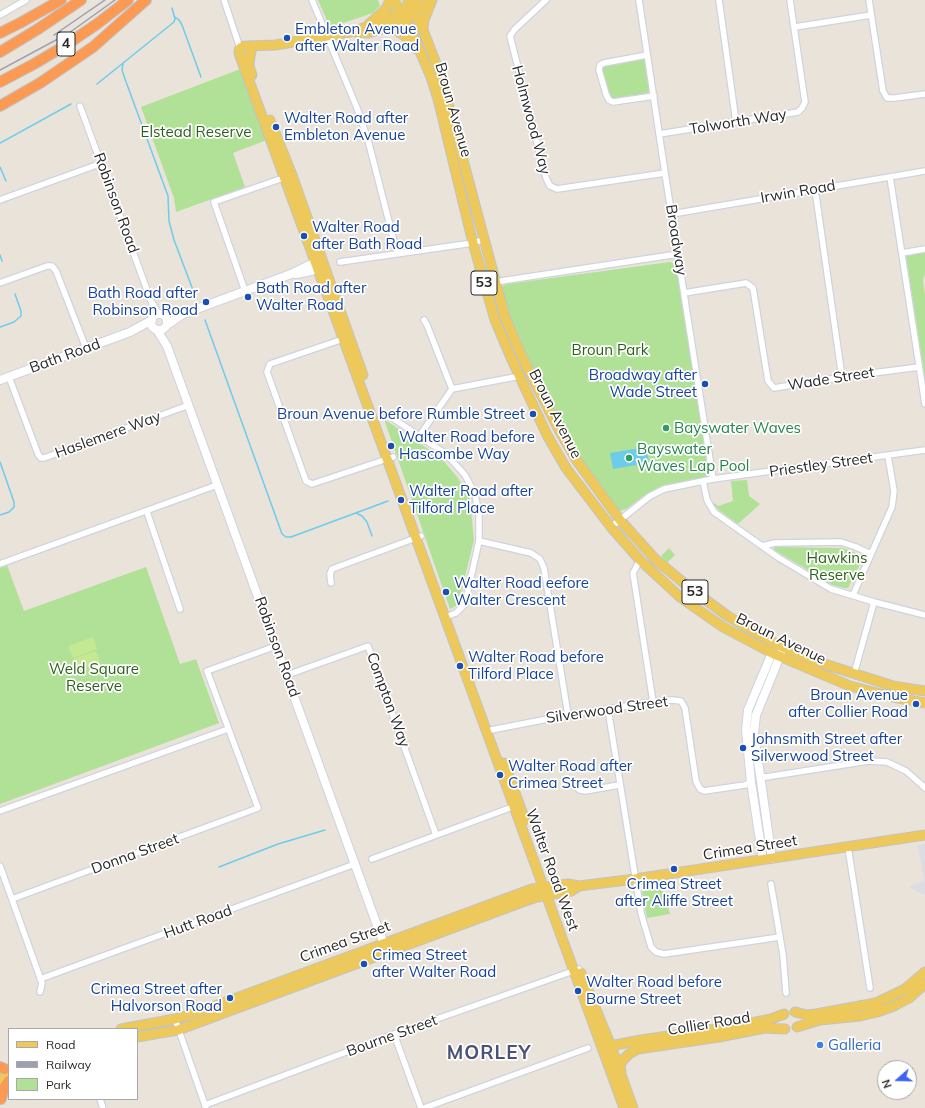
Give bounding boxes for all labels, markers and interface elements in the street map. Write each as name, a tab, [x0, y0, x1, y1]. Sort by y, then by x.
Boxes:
place label: Embleton Avenue after Walter Road	[295, 20, 419, 55]
road number: 4	[57, 32, 75, 56]
marker: Embleton Avenue after Walter Road	[282, 33, 292, 43]
street label: Broun Avenue	[431, 61, 475, 159]
street label: Holmwood Way	[508, 63, 554, 177]
street label: Tolworth Way	[688, 105, 788, 139]
place label: Walter Road after Embleton Avenue	[284, 109, 408, 144]
marker: Walter Road after Embleton Avenue	[271, 122, 281, 132]
park label: Elstead Reserve	[141, 123, 251, 141]
street label: Robinson Road	[89, 150, 143, 256]
street label: Irwin Road	[759, 177, 837, 207]
street label: Broadway	[661, 203, 691, 277]
place label: Walter Road after Bath Road	[312, 218, 422, 253]
marker: Walter Road after Bath Road	[299, 231, 309, 241]
road number: 53	[471, 271, 497, 295]
place label: Bath Road after Walter Road	[256, 279, 366, 314]
place label: Bath Road after Robinson Road	[88, 284, 198, 319]
marker: Bath Road after Walter Road	[243, 292, 253, 302]
marker: Bath Road after Robinson Road	[201, 297, 211, 307]
street label: Bath Road	[27, 335, 103, 377]
park label: Broun Park	[571, 341, 649, 359]
street label: Wade Street	[786, 363, 876, 395]
street label: Broun Avenue	[525, 366, 585, 462]
place label: Broadway after Wade Street	[589, 366, 697, 401]
marker: Broadway after Wade Street	[700, 379, 710, 389]
place label: Broun Avenue before Rumble Street	[277, 405, 525, 423]
street label: Haslemere Way	[53, 408, 163, 462]
marker: Broun Avenue before Rumble Street	[528, 409, 538, 419]
place label: Bayswater Waves	[674, 419, 801, 437]
marker: Bayswater Waves	[661, 423, 671, 433]
place label: Walter Road before Hascombe Way	[399, 428, 535, 463]
place label: Bayswater Waves Lap Pool	[637, 440, 749, 475]
marker: Walter Road before Hascombe Way	[386, 441, 396, 451]
street label: Priestley Street	[768, 449, 874, 481]
marker: Bayswater Waves Lap Pool	[624, 453, 634, 463]
place label: Walter Road after Tilford Place	[409, 482, 533, 517]
marker: Walter Road after Tilford Place	[396, 495, 406, 505]
park label: Hawkins Reserve	[807, 549, 867, 584]
place label: Walter Road eefore Walter Crescent	[454, 574, 589, 609]
road number: 53	[682, 580, 708, 604]
marker: Walter Road eefore Walter Crescent	[441, 587, 451, 597]
street label: Robinson Road	[250, 594, 304, 700]
street label: Broun Avenue	[733, 609, 829, 669]
place label: Walter Road before Tilford Place	[468, 648, 604, 683]
street label: Compton Way	[363, 650, 413, 750]
park label: Weld Square Reserve	[49, 660, 139, 695]
marker: Walter Road before Tilford Place	[455, 661, 465, 671]
place label: Broun Avenue after Collier Road	[788, 686, 908, 721]
street label: Silverwood Street	[545, 693, 669, 727]
marker: Broun Avenue after Collier Road	[911, 699, 921, 709]
place label: Johnsmith Street after Silverwood Street	[751, 730, 902, 765]
marker: Johnsmith Street after Silverwood Street	[738, 743, 748, 753]
place label: Walter Road after Crimea Street	[508, 757, 632, 792]
marker: Walter Road after Crimea Street	[495, 770, 505, 780]
street label: Walter Road West	[522, 807, 582, 933]
street label: Donna Street	[89, 830, 181, 878]
street label: Crimea Street	[702, 832, 798, 864]
marker: Crimea Street after Aliffe Street	[669, 864, 679, 874]
place label: Crimea Street after Aliffe Street	[615, 875, 733, 910]
street label: Hutt Road	[161, 901, 235, 943]
street label: Crimea Street	[297, 917, 393, 967]
place label: Crimea Street after Walter Road	[372, 946, 496, 981]
marker: Crimea Street after Walter Road	[359, 959, 369, 969]
place label: Walter Road before Bourne Street	[586, 973, 722, 1008]
place label: Crimea Street after Halvorson Road	[91, 980, 222, 1015]
marker: Walter Road before Bourne Street	[573, 986, 583, 996]
marker: Crimea Street after Halvorson Road	[225, 993, 235, 1003]
street label: Collier Road	[666, 1009, 752, 1039]
street label: Bourne Street	[344, 1011, 440, 1061]
legend	[8, 1028, 138, 1100]
place label: Galleria	[828, 1036, 881, 1054]
text: Road	[46, 1037, 75, 1052]
marker: Galleria	[815, 1040, 825, 1050]
district label: MORLEY	[447, 1042, 531, 1064]
text: Railway	[46, 1057, 91, 1072]
north arrow	[877, 1060, 917, 1100]
text: Park	[46, 1077, 71, 1092]
text: N	[879, 1077, 895, 1090]

